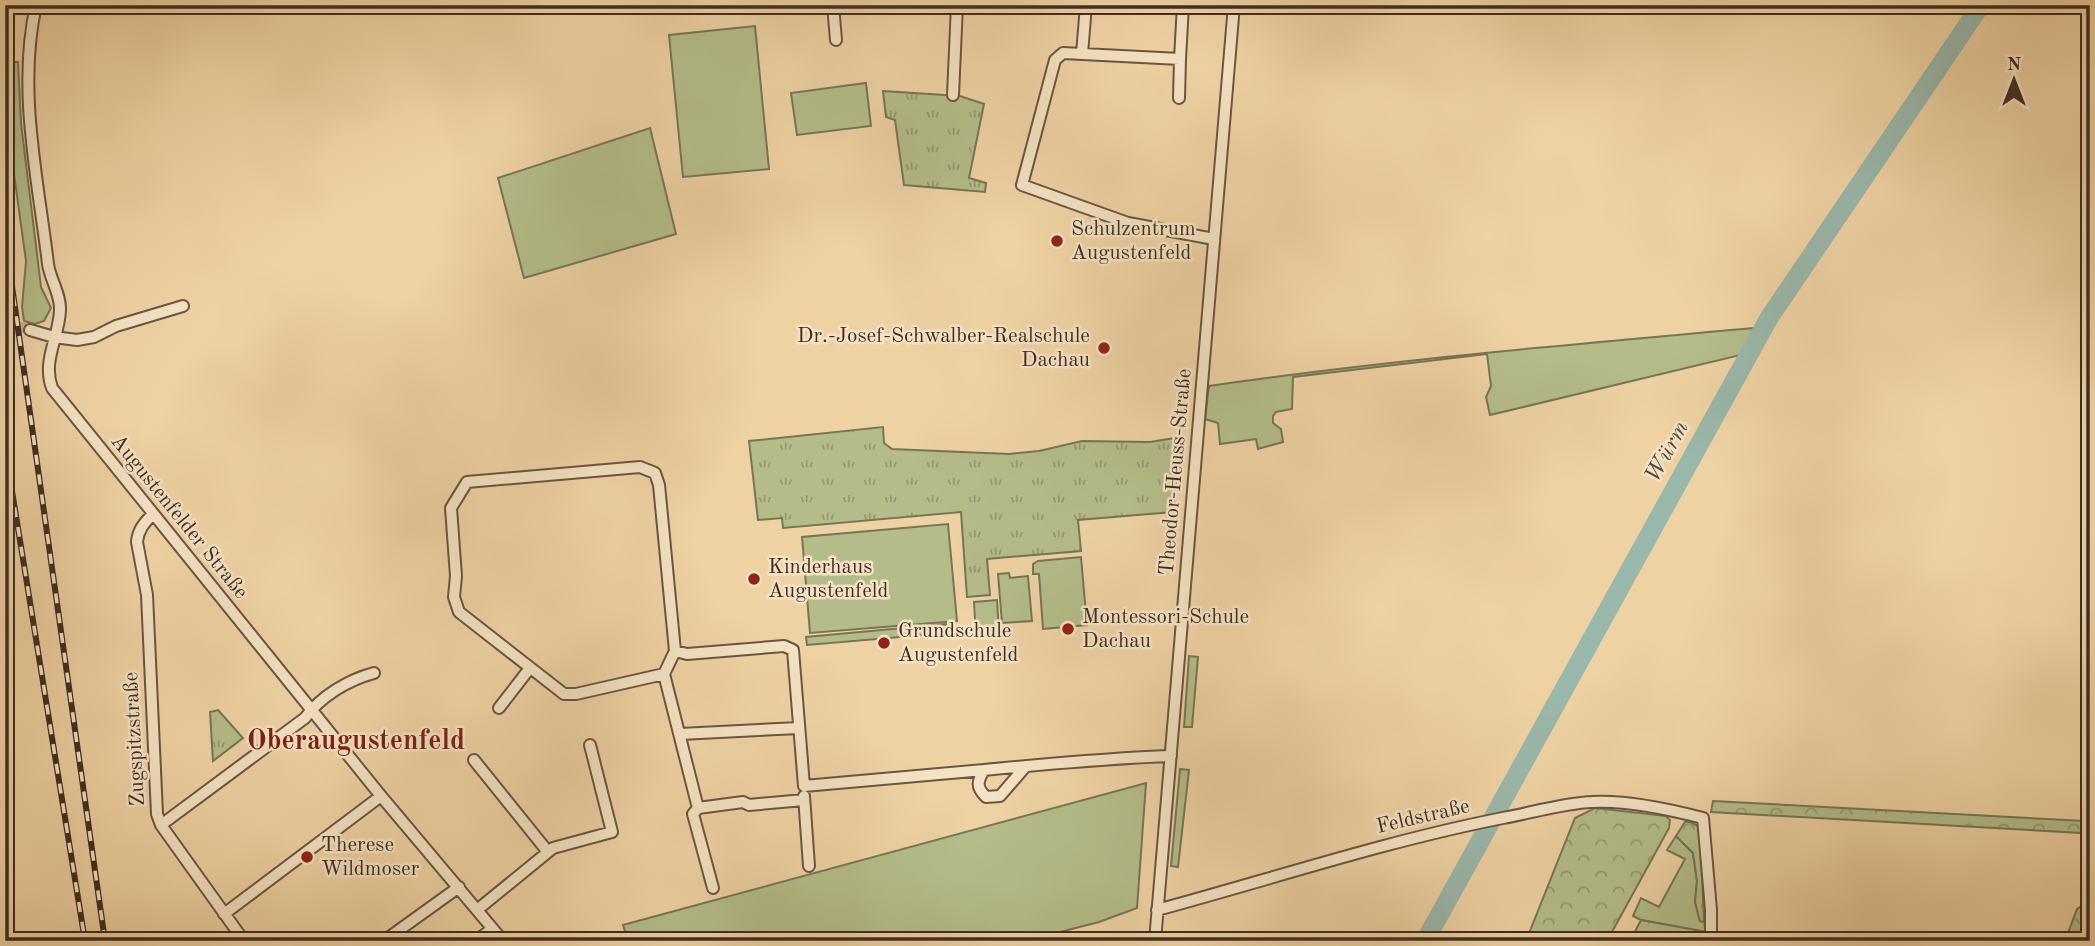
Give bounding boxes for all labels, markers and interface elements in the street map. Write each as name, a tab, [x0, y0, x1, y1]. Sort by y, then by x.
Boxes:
north arrow	[1980, 46, 2050, 116]
text: N	[2007, 56, 2022, 75]
place label: Schulzentrum Augustenfeld	[1071, 219, 1196, 264]
marker: Schulzentrum Augustenfeld	[1049, 233, 1065, 249]
place label: Dr.-Josef-Schwalber-Realschule Dachau	[797, 326, 1090, 371]
marker: Dr.-Josef-Schwalber-Realschule Dachau	[1096, 340, 1112, 356]
street label: Theodor-Heuss-Straße	[1156, 368, 1196, 576]
water label: Würm	[1641, 417, 1693, 487]
street label: Augustenfelder Straße	[106, 431, 252, 603]
place label: Kinderhaus Augustenfeld	[768, 557, 889, 602]
marker: Kinderhaus Augustenfeld	[746, 571, 762, 587]
place label: Montessori-Schule Dachau	[1082, 607, 1249, 652]
place label: Grundschule Augustenfeld	[898, 621, 1019, 666]
marker: Montessori-Schule Dachau	[1060, 621, 1076, 637]
marker: Grundschule Augustenfeld	[876, 635, 892, 651]
street label: Zugspitzstraße	[121, 671, 149, 807]
district label: Oberaugustenfeld	[247, 728, 465, 756]
street label: Feldstraße	[1374, 796, 1472, 838]
place label: Therese Wildmoser	[321, 835, 420, 880]
marker: Therese Wildmoser	[299, 849, 315, 865]

